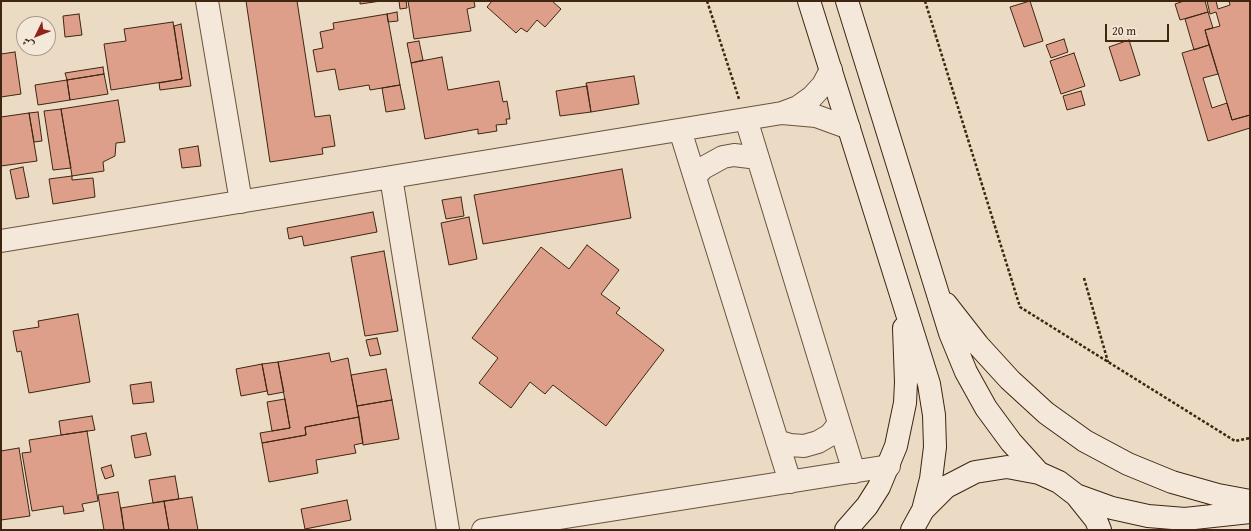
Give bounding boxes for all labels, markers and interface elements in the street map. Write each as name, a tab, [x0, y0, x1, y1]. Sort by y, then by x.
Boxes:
north arrow	[16, 16, 56, 56]
scale bar	[1107, 16, 1171, 42]
text: 20 m	[1112, 22, 1136, 39]
text: ش	[18, 34, 38, 53]

